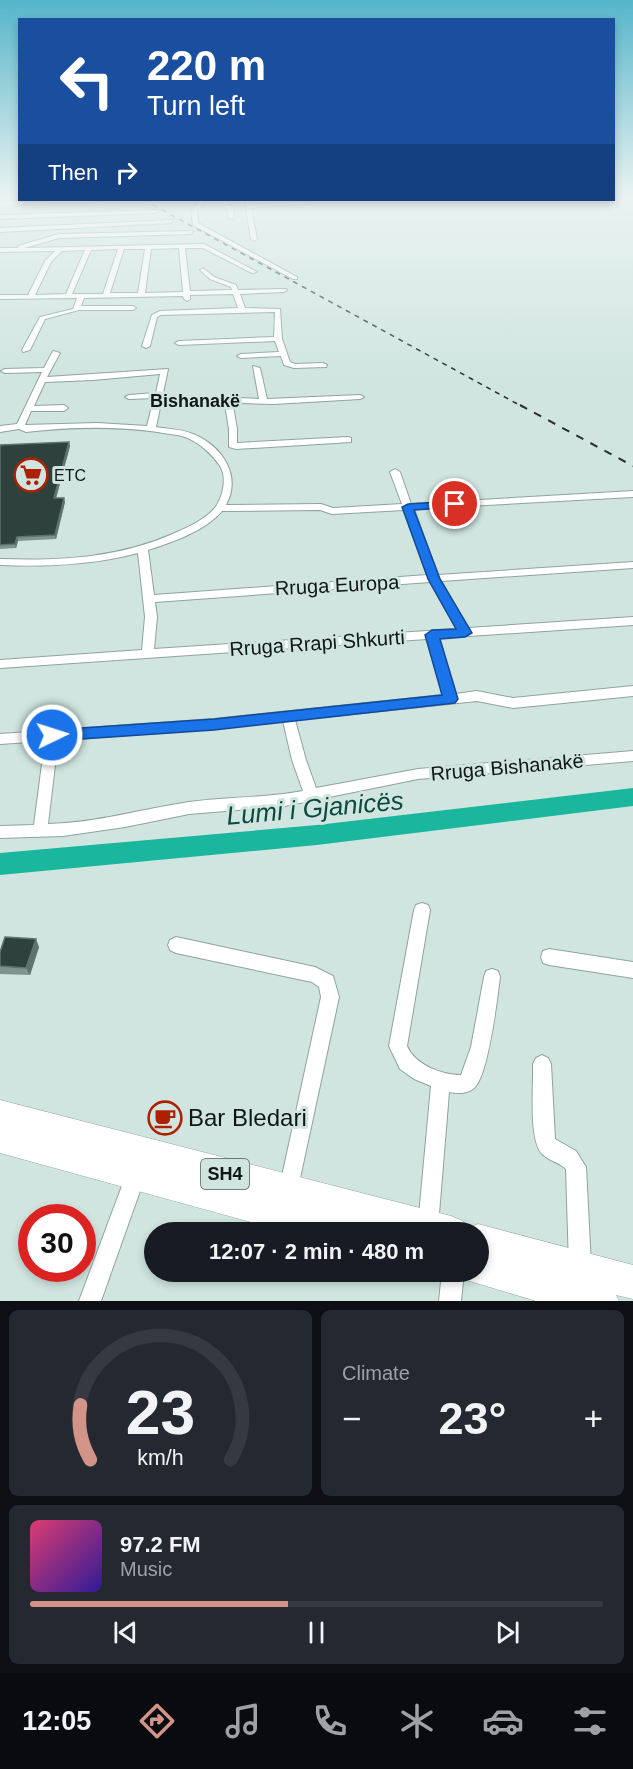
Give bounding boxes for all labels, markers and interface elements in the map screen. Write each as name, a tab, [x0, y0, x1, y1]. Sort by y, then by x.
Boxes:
icon: left	[48, 42, 126, 120]
text: 220 m	[147, 42, 266, 89]
text: Turn left	[147, 91, 245, 121]
icon: right	[110, 156, 143, 189]
text: Then	[48, 160, 98, 185]
district label: Bishanakë	[150, 391, 240, 411]
supermarket icon: ETC	[13, 457, 49, 493]
place label: ETC	[54, 467, 86, 484]
pin	[429, 478, 480, 529]
icon: arrive	[438, 487, 471, 520]
street label: Rruga Europa	[274, 571, 401, 599]
street label: Rruga Rrapi Shkurti	[229, 626, 405, 660]
position arrow	[20, 703, 84, 767]
street label: Rruga Bishanakë	[430, 749, 584, 785]
water label: Lumi i Gjanicës	[225, 785, 405, 831]
cafe icon: Bar Bledari	[147, 1100, 183, 1136]
place label: Bar Bledari	[188, 1104, 307, 1131]
road number: SH4	[201, 1159, 249, 1189]
speed limit sign: 30	[18, 1204, 96, 1282]
text: 12:07 · 2 min · 480 m	[209, 1239, 424, 1264]
text: Climate	[342, 1362, 410, 1384]
text: 23	[126, 1378, 195, 1447]
text: 23°	[438, 1393, 507, 1444]
text: −	[342, 1400, 361, 1437]
text: +	[584, 1400, 603, 1437]
text: km/h	[137, 1446, 184, 1470]
text: 97.2 FM	[120, 1532, 201, 1557]
text: Music	[120, 1558, 172, 1580]
icon: previous	[109, 1616, 142, 1649]
icon: pause	[300, 1616, 333, 1649]
icon: next	[491, 1616, 524, 1649]
icon: directions	[136, 1700, 178, 1742]
icon: music	[222, 1700, 264, 1742]
icon: phone	[309, 1700, 351, 1742]
icon: climate	[396, 1700, 438, 1742]
icon: car	[482, 1700, 524, 1742]
icon: filters	[569, 1700, 611, 1742]
text: 12:05	[22, 1706, 91, 1736]

